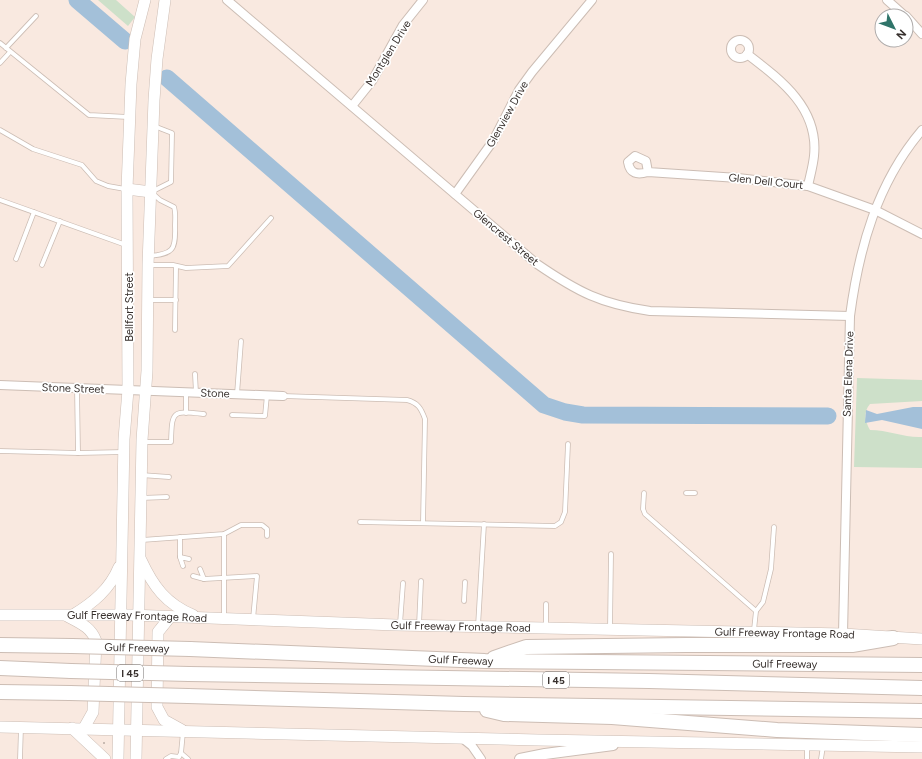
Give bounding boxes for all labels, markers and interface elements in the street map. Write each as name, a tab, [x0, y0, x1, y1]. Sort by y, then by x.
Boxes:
north arrow	[874, 8, 914, 48]
street label: Montglen Drive	[363, 18, 414, 89]
text: N	[893, 27, 909, 42]
street label: Glenview Drive	[484, 79, 531, 150]
street label: Glen Dell Court	[728, 171, 804, 192]
street label: Glencrest Street	[470, 206, 541, 269]
street label: Bellfort Street	[123, 272, 136, 342]
street label: Santa Elena Drive	[841, 331, 856, 417]
street label: Stone Street	[41, 381, 105, 396]
street label: Stone	[200, 386, 230, 401]
street label: Gulf Freeway Frontage Road	[67, 609, 207, 625]
street label: Gulf Freeway Frontage Road	[390, 619, 531, 635]
street label: Gulf Freeway Frontage Road	[715, 625, 855, 642]
street label: Gulf Freeway	[104, 641, 170, 655]
street label: Gulf Freeway	[428, 653, 494, 668]
street label: Gulf Freeway	[752, 657, 818, 671]
road number: I 45	[117, 665, 143, 681]
road number: I 45	[543, 672, 569, 688]

